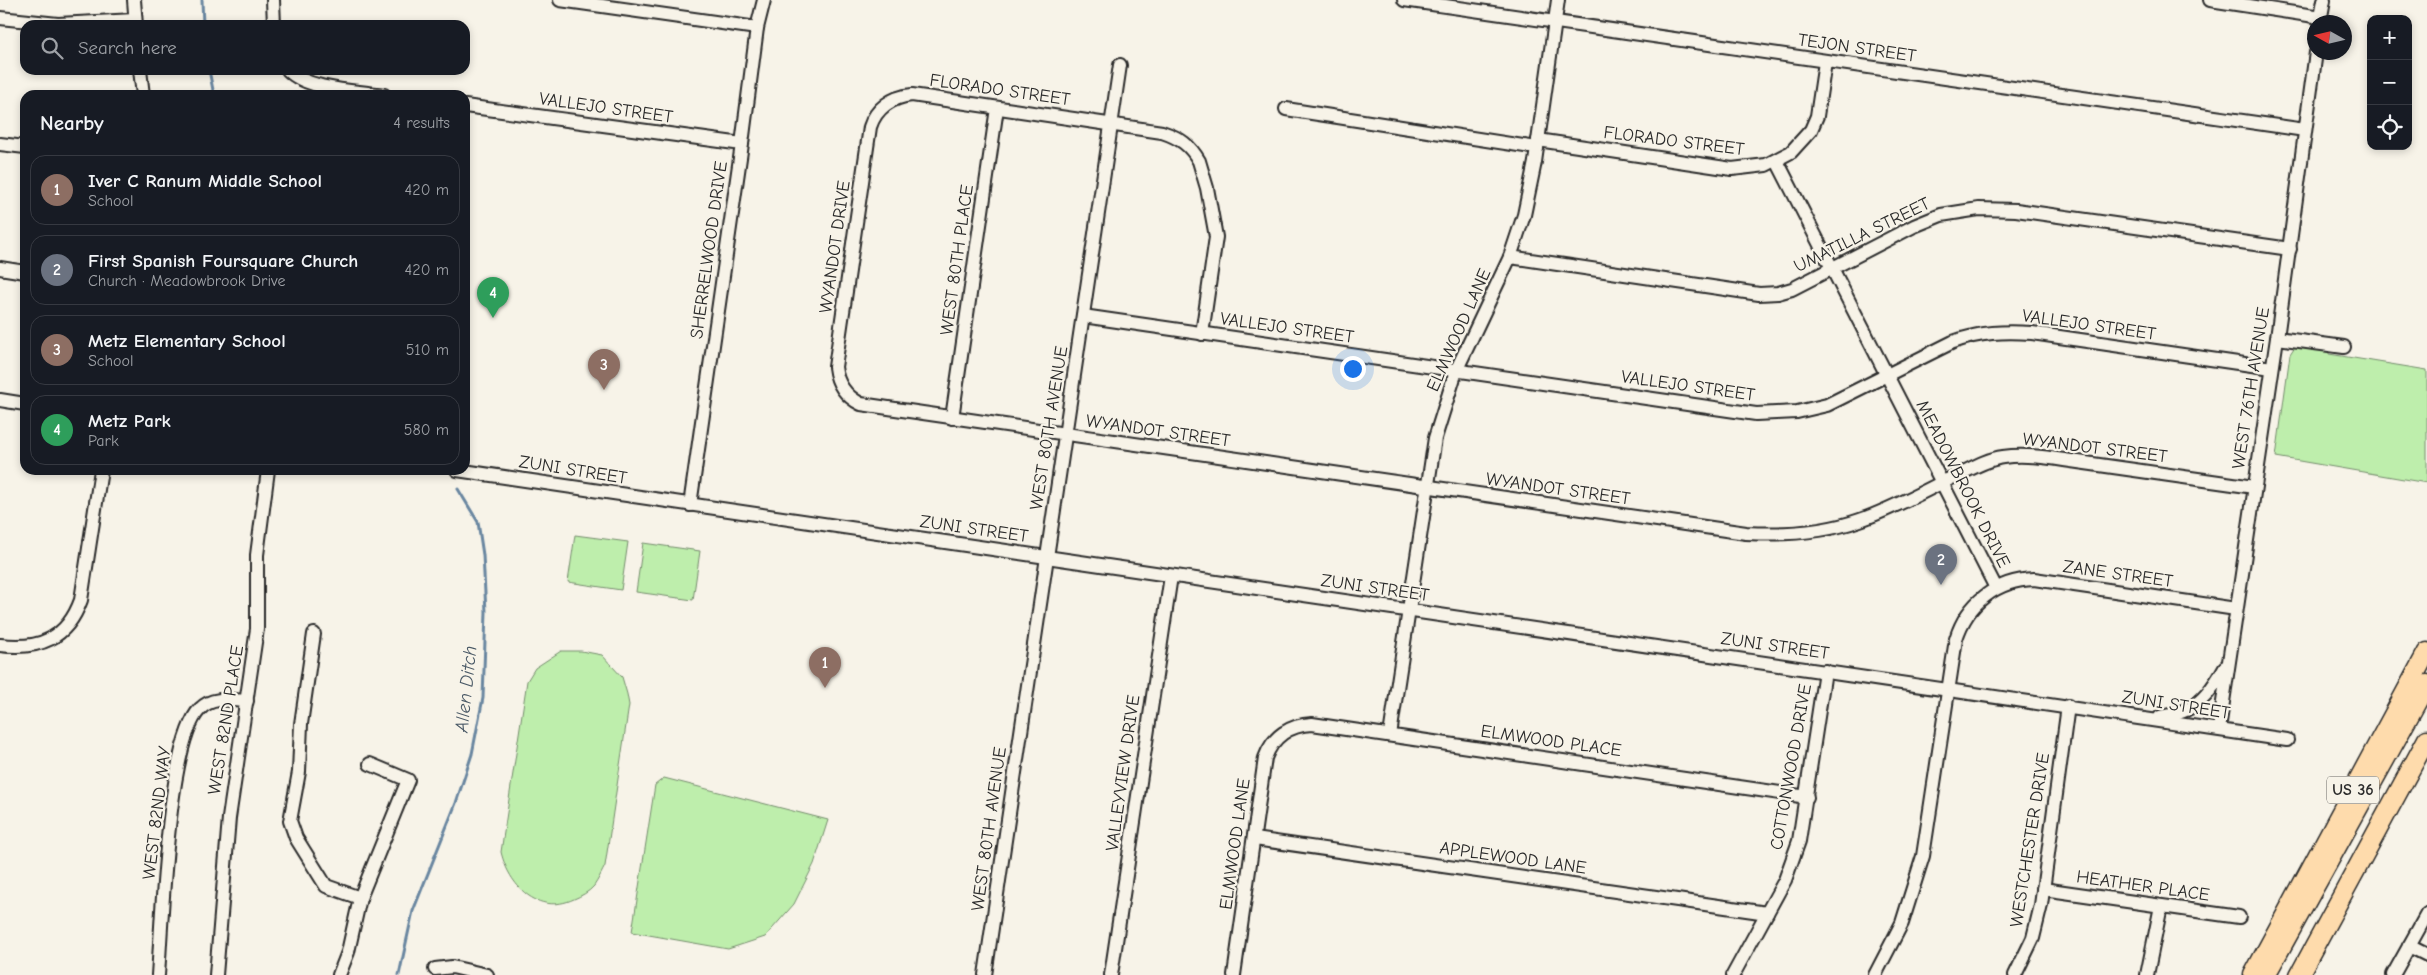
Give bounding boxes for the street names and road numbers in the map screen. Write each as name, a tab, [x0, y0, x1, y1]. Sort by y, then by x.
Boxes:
street label: TEJON STREET	[1797, 29, 1918, 67]
street label: FLORADO STREET	[928, 70, 1072, 110]
street label: VALLEJO STREET	[538, 88, 675, 128]
street label: FLORADO STREET	[1602, 122, 1746, 160]
street label: SHERRELWOOD DRIVE	[686, 160, 732, 340]
street label: WYANDOT DRIVE	[815, 179, 855, 315]
street label: WEST 80TH PLACE	[936, 183, 978, 337]
street label: UMATILLA STREET	[1791, 193, 1934, 277]
street label: ELMWOOD LANE	[1422, 265, 1496, 395]
street label: VALLEJO STREET	[2021, 305, 2158, 345]
street label: WEST 76TH AVENUE	[2228, 305, 2274, 470]
street label: VALLEJO STREET	[1219, 308, 1356, 348]
street label: WEST 80TH AVENUE	[1026, 344, 1072, 512]
street label: VALLEJO STREET	[1620, 366, 1757, 406]
street label: MEADOWBROOK DRIVE	[1912, 397, 2014, 571]
street label: WYANDOT STREET	[1084, 410, 1232, 452]
street label: WYANDOT STREET	[2022, 429, 2169, 467]
street label: ZUNI STREET	[518, 451, 629, 489]
street label: WYANDOT STREET	[1484, 468, 1632, 510]
street label: ZUNI STREET	[919, 511, 1030, 547]
street label: ZANE STREET	[2062, 556, 2175, 592]
street label: ZUNI STREET	[1320, 570, 1431, 606]
street label: ZUNI STREET	[1720, 628, 1831, 664]
street label: WEST 82ND PLACE	[204, 644, 248, 796]
street label: COTTONWOOD DRIVE	[1766, 682, 1816, 852]
street label: ZUNI STREET	[2121, 686, 2232, 724]
street label: VALLEYVIEW DRIVE	[1102, 694, 1144, 852]
street label: ELMWOOD PLACE	[1479, 721, 1623, 761]
street label: WEST 82ND WAY	[138, 745, 176, 881]
street label: WEST 80TH AVENUE	[967, 745, 1011, 913]
street label: WESTCHESTER DRIVE	[2006, 751, 2054, 929]
road number: US 36	[2327, 776, 2379, 804]
street label: ELMWOOD LANE	[1215, 777, 1255, 911]
street label: APPLEWOOD LANE	[1438, 837, 1588, 879]
street label: HEATHER PLACE	[2075, 866, 2211, 906]

